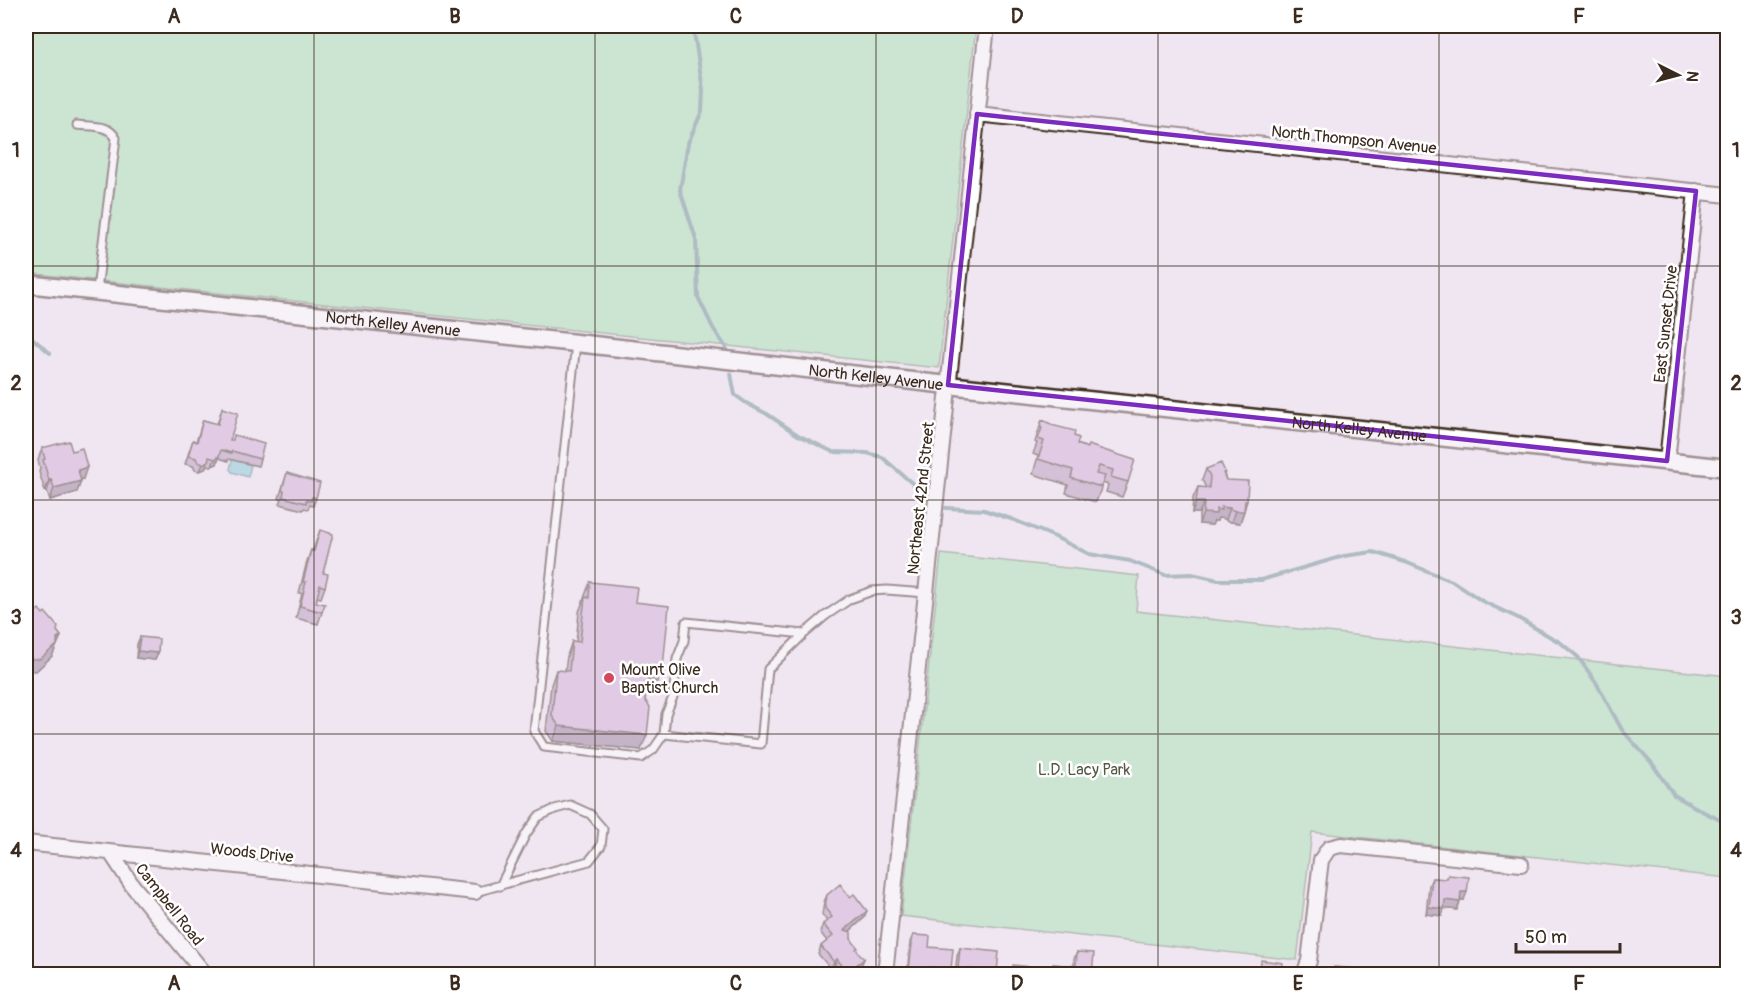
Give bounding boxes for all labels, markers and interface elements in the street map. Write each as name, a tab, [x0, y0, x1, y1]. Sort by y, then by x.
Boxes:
text: A	[168, 4, 181, 29]
text: B	[449, 4, 461, 29]
text: C	[730, 4, 742, 29]
text: D	[1011, 4, 1024, 29]
text: E	[1293, 4, 1304, 29]
text: F	[1573, 4, 1585, 29]
north arrow	[1648, 45, 1708, 105]
text: N	[1681, 70, 1702, 83]
street label: North Thompson Avenue	[1270, 121, 1438, 159]
text: 1	[12, 138, 20, 163]
text: 1	[1732, 138, 1740, 163]
street label: East Sunset Drive	[1650, 264, 1682, 384]
street label: North Kelley Avenue	[324, 307, 461, 342]
street label: North Kelley Avenue	[808, 360, 944, 395]
text: 2	[10, 371, 22, 396]
text: 2	[1730, 371, 1742, 396]
street label: North Kelley Avenue	[1291, 413, 1427, 447]
street label: Northeast 42nd Street	[903, 420, 939, 575]
text: 3	[10, 605, 22, 630]
text: 3	[1730, 605, 1742, 630]
place label: Mount Olive Baptist Church	[621, 660, 718, 698]
marker: Mount Olive Baptist Church	[602, 671, 616, 685]
park label: L.D. Lacy Park	[1038, 760, 1131, 780]
text: 4	[10, 838, 22, 863]
text: 4	[1730, 838, 1742, 863]
street label: Woods Drive	[209, 839, 295, 867]
street label: Campbell Road	[131, 859, 208, 950]
scale bar	[1516, 916, 1620, 954]
text: 50 m	[1525, 926, 1567, 949]
text: A	[168, 971, 181, 996]
text: B	[449, 971, 461, 996]
text: C	[730, 971, 742, 996]
text: D	[1011, 971, 1024, 996]
text: E	[1293, 971, 1304, 996]
text: F	[1573, 971, 1585, 996]

